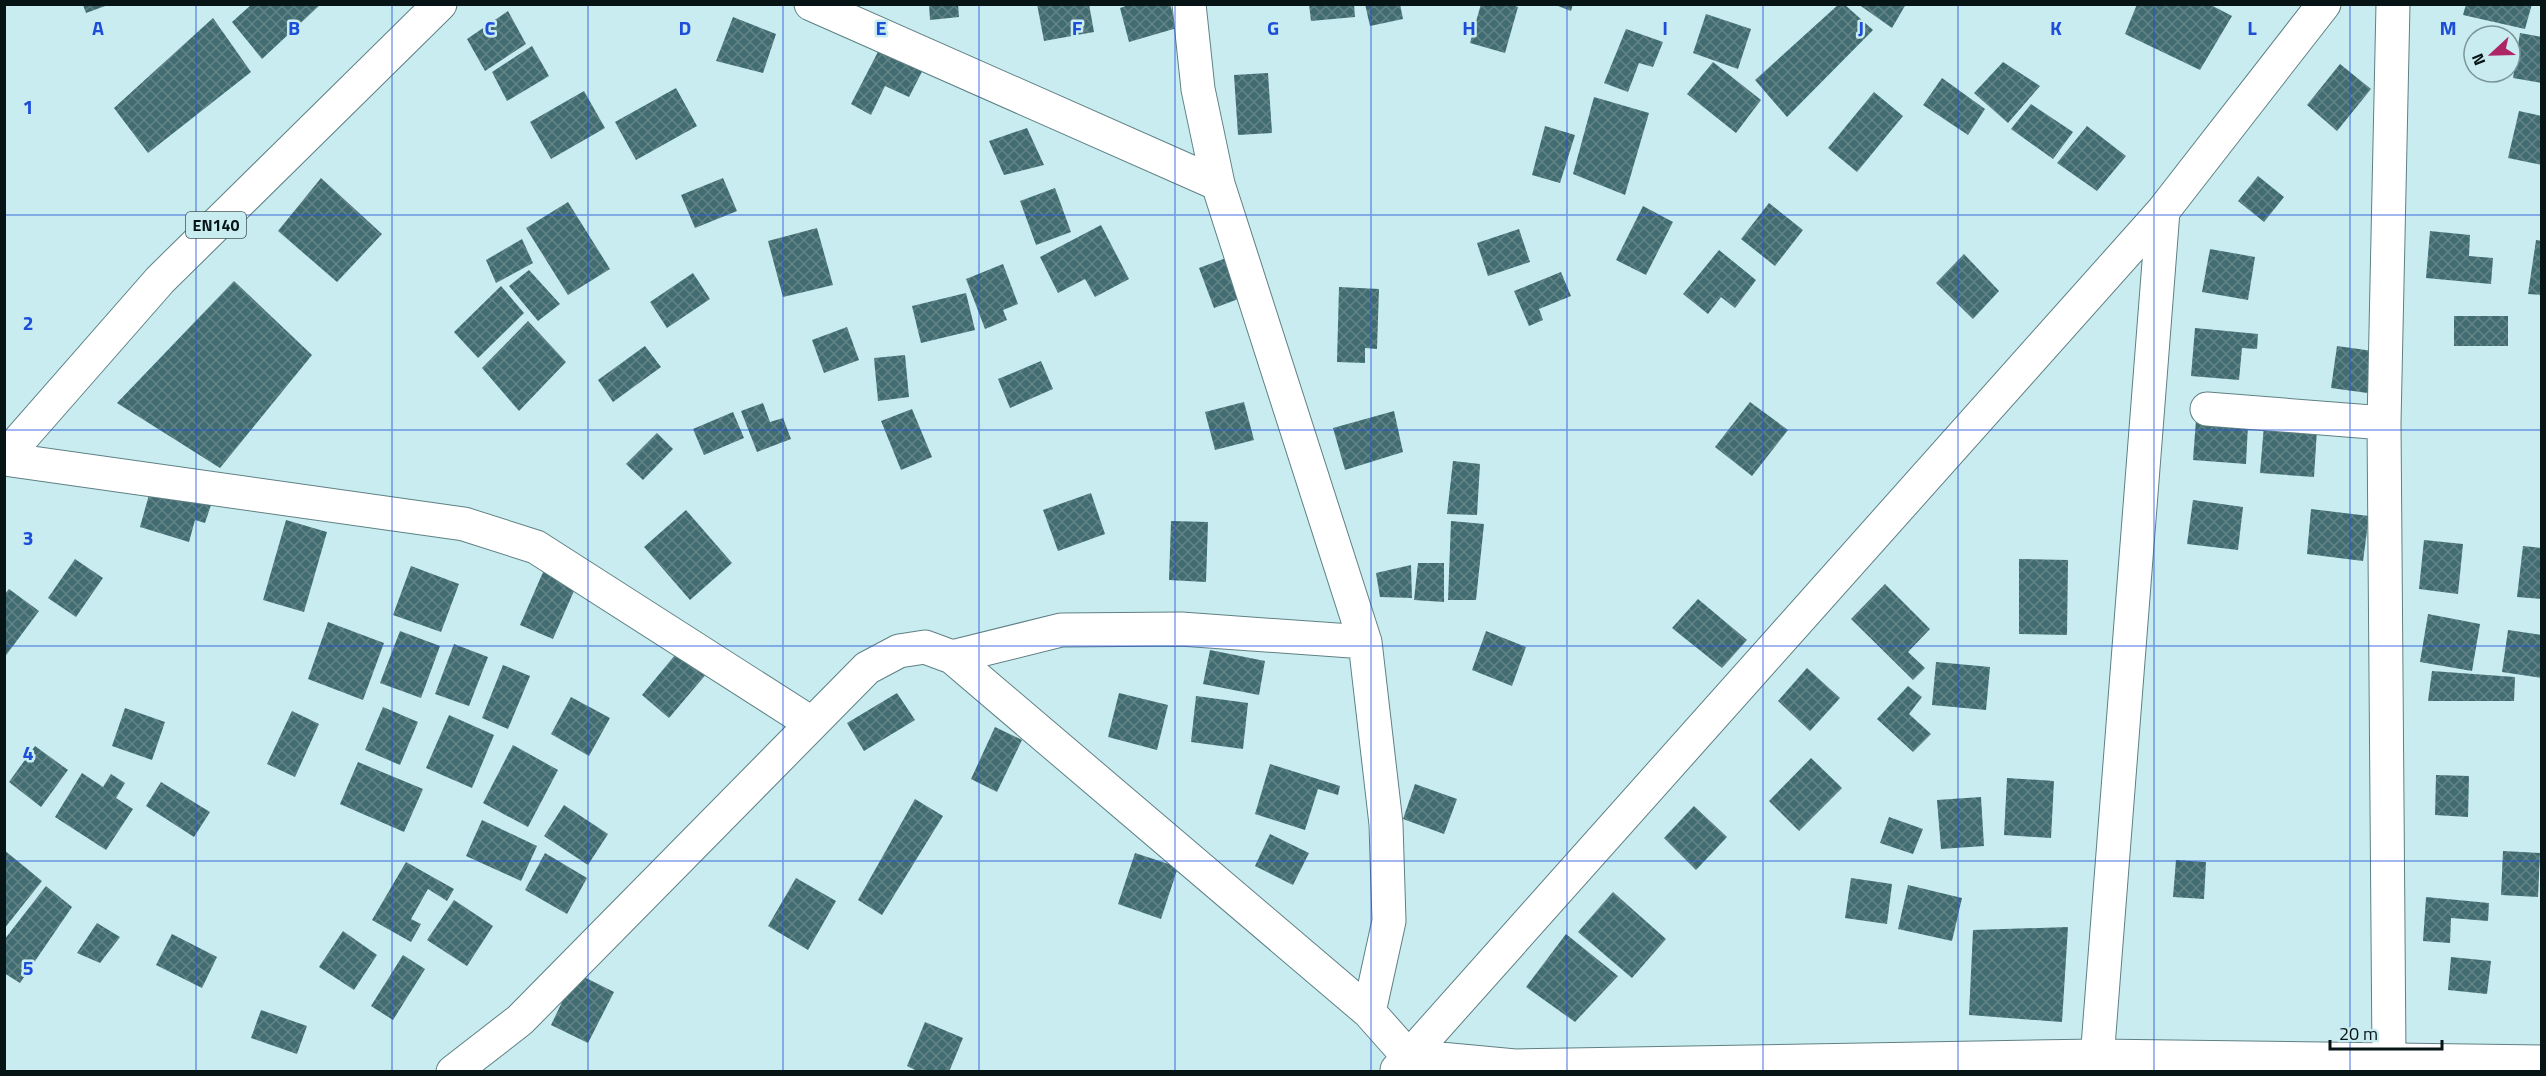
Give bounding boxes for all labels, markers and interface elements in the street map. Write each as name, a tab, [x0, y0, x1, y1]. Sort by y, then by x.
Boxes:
text: A	[92, 12, 104, 43]
text: B	[288, 12, 300, 43]
text: C	[485, 12, 496, 43]
text: D	[679, 12, 691, 43]
text: E	[875, 12, 887, 43]
text: F	[1072, 12, 1083, 43]
text: G	[1267, 12, 1279, 43]
text: H	[1462, 12, 1476, 43]
text: I	[1662, 12, 1668, 43]
text: J	[1858, 12, 1864, 43]
text: K	[2050, 12, 2062, 43]
text: L	[2247, 12, 2257, 43]
text: M	[2439, 12, 2457, 43]
north arrow	[2462, 24, 2522, 84]
text: N	[2465, 50, 2491, 69]
text: 1	[22, 91, 34, 122]
road number: EN140	[186, 212, 246, 238]
text: 2	[22, 307, 34, 338]
text: 3	[22, 522, 34, 553]
text: 4	[22, 737, 34, 768]
text: 5	[22, 952, 34, 983]
scale bar	[2330, 1013, 2442, 1051]
text: 20 m	[2339, 1020, 2378, 1047]

